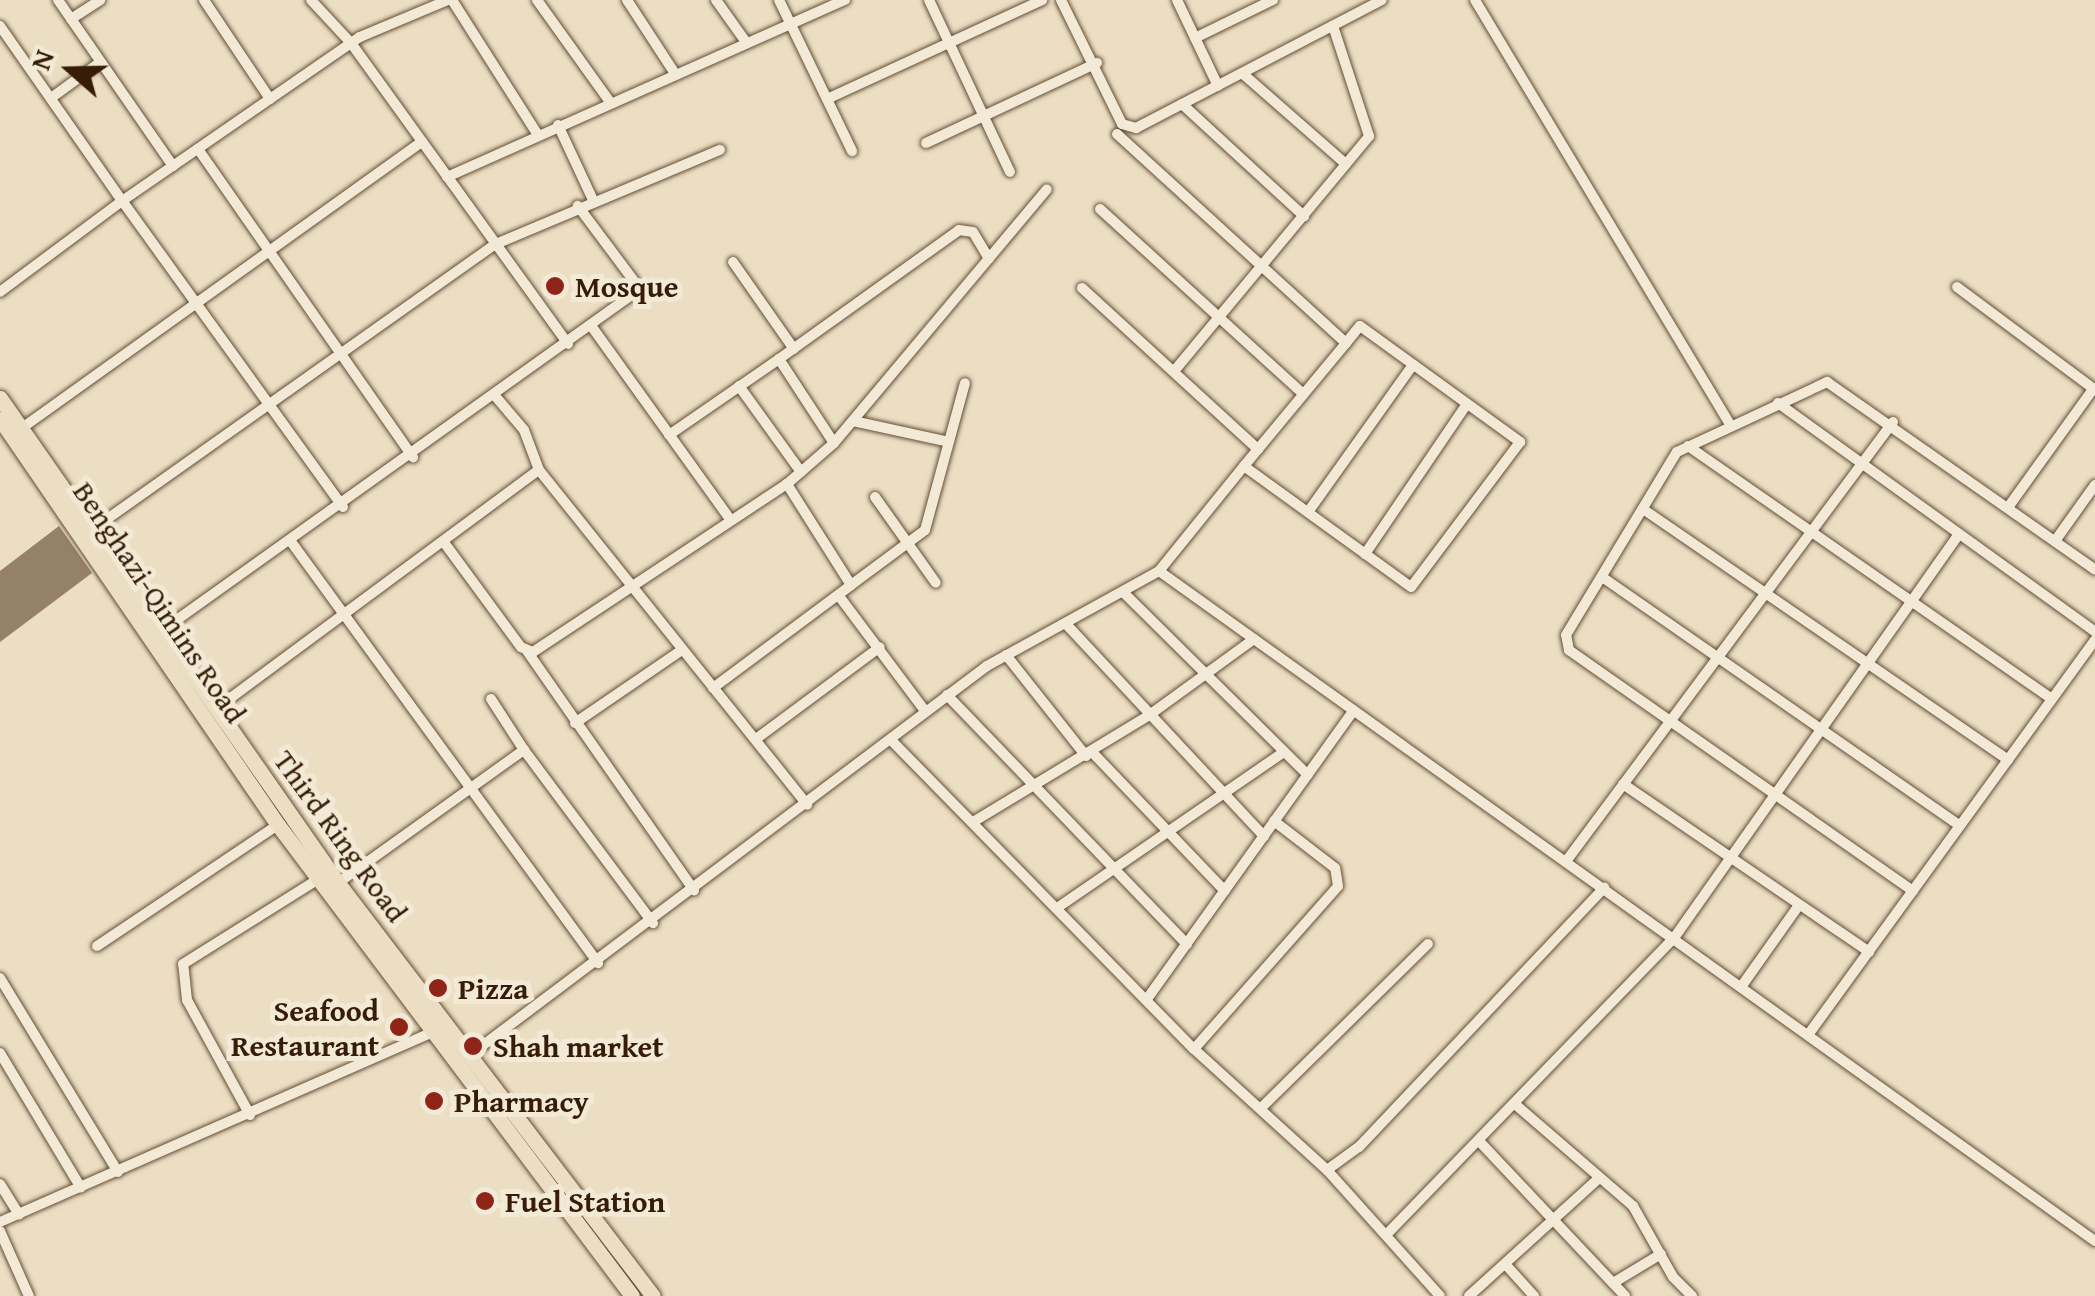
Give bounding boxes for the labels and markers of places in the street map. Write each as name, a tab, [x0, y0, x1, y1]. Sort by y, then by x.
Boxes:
place label: Mosque	[575, 268, 678, 304]
marker: Mosque	[544, 275, 566, 297]
place label: Pizza	[458, 970, 529, 1006]
marker: Pizza	[427, 977, 449, 999]
place label: Seafood Restaurant	[231, 992, 379, 1062]
marker: Seafood Restaurant	[388, 1016, 410, 1038]
place label: Shah market	[493, 1028, 664, 1064]
marker: Shah market	[462, 1035, 484, 1057]
place label: Pharmacy	[454, 1083, 589, 1119]
marker: Pharmacy	[423, 1090, 445, 1112]
place label: Fuel Station	[505, 1183, 665, 1219]
marker: Fuel Station	[474, 1190, 496, 1212]

